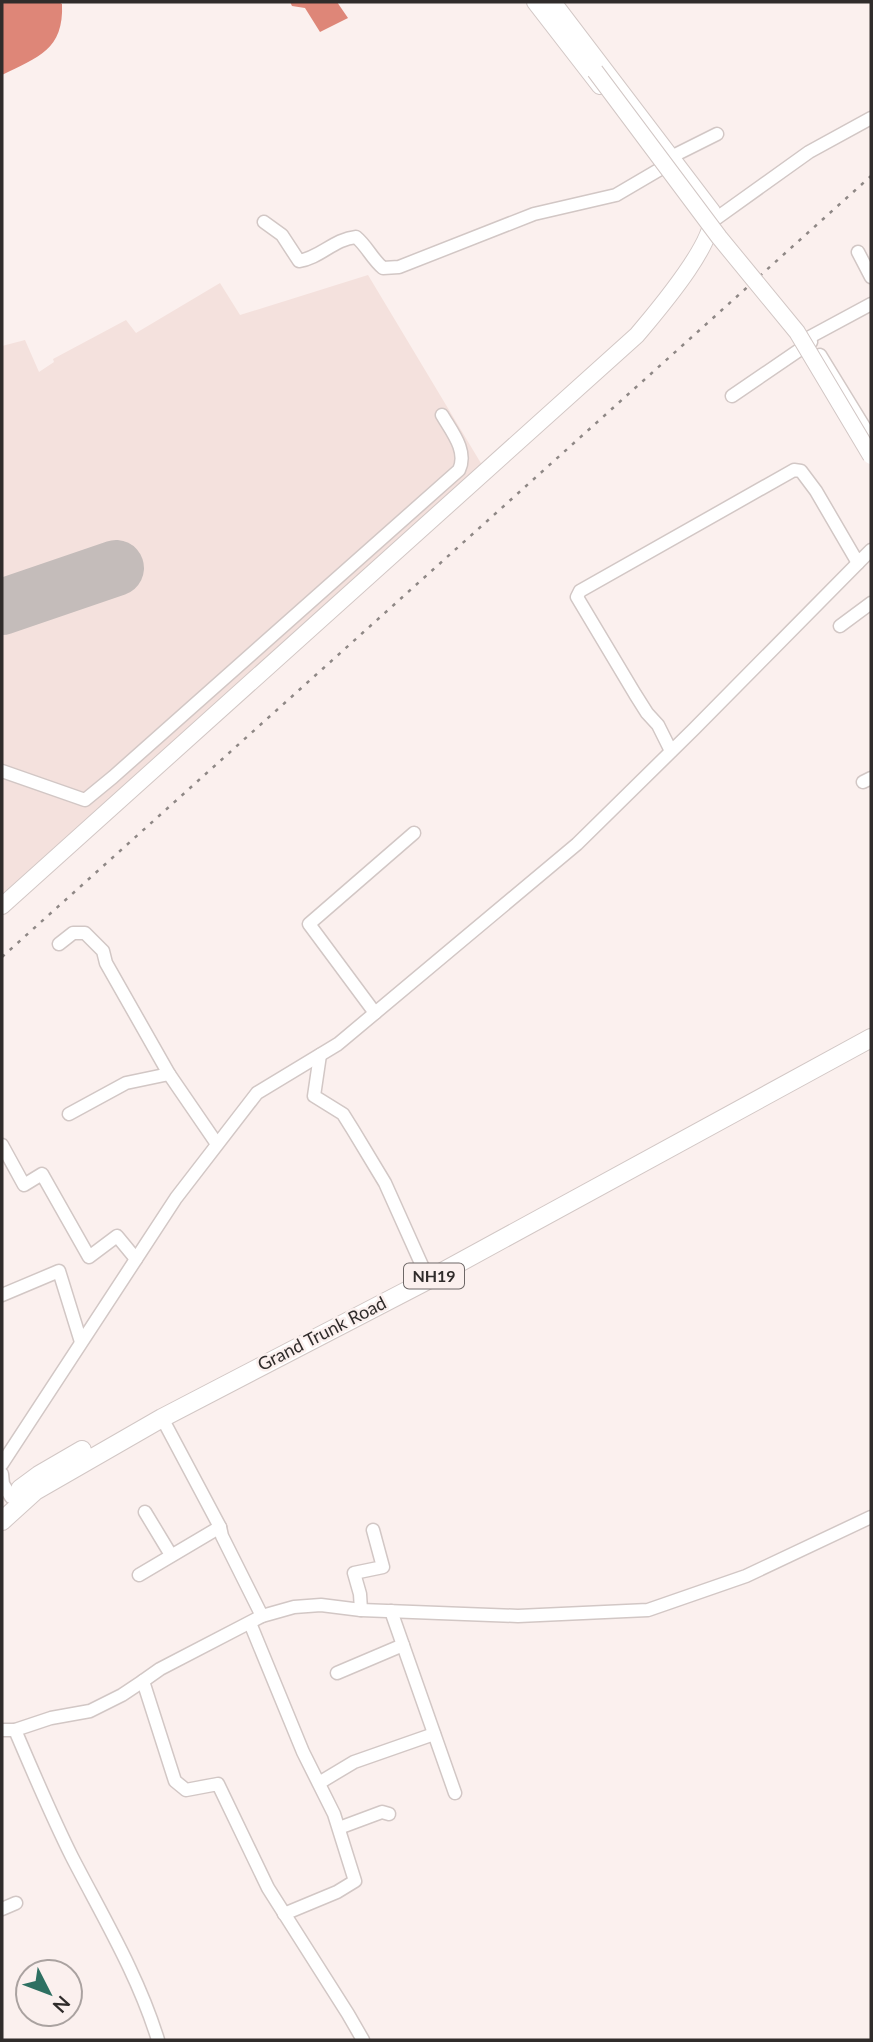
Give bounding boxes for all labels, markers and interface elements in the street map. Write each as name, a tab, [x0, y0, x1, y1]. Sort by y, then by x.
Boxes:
road number: NH19	[404, 1264, 464, 1288]
street label: Grand Trunk Road	[254, 1291, 390, 1375]
north arrow	[14, 1958, 84, 2028]
text: N	[49, 1992, 75, 2018]

